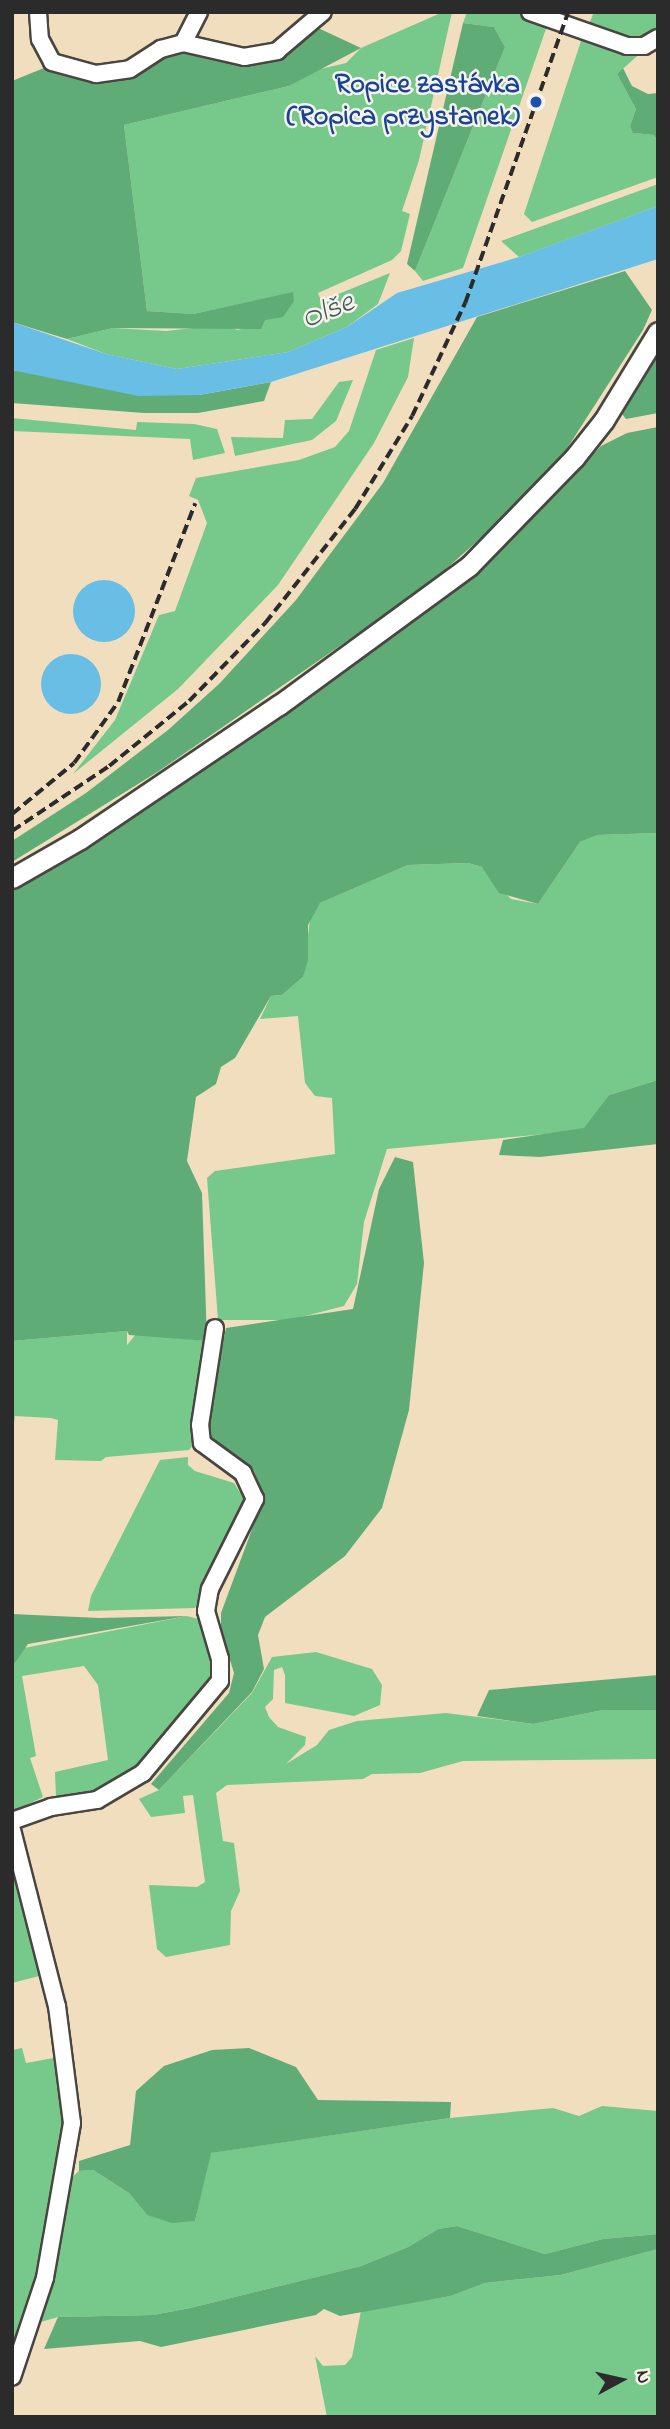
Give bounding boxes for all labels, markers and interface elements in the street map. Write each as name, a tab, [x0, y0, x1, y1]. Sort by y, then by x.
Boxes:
place label: Ropice zastávka (Ropica przystanek)	[287, 69, 520, 135]
marker: Ropice zastávka (Ropica przystanek)	[526, 92, 546, 112]
water label: Olše	[296, 285, 360, 339]
north arrow	[586, 2345, 656, 2415]
text: N	[628, 2369, 657, 2385]

